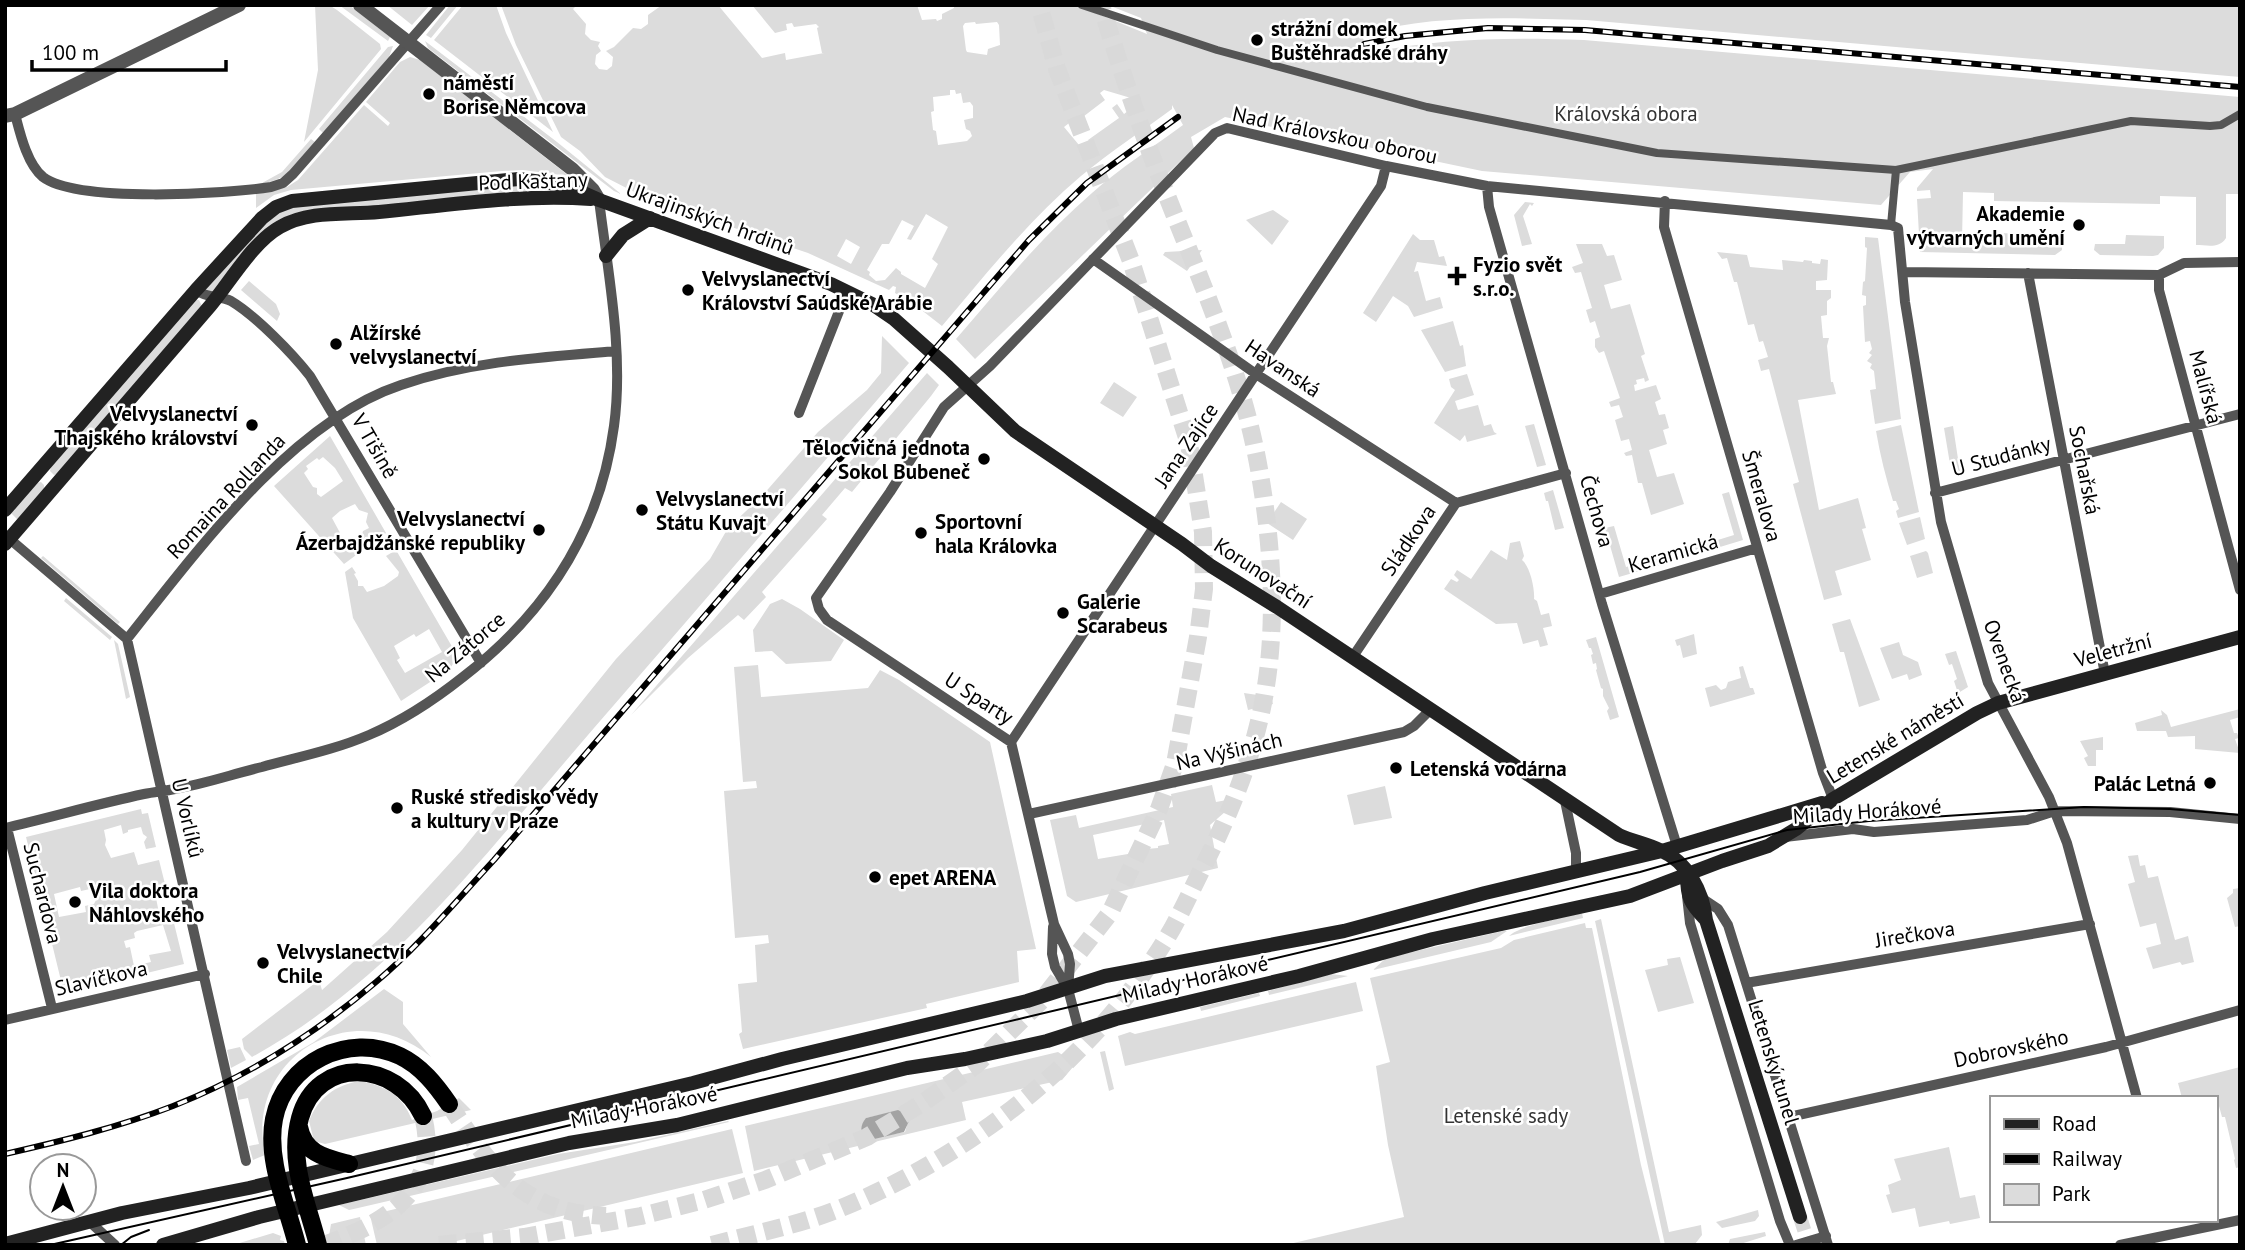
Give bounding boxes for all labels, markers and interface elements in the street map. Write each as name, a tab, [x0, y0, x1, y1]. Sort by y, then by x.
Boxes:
place label: strážní domek Buštěhradské dráhy	[1271, 15, 1448, 66]
scale bar	[32, 28, 226, 72]
marker: strážní domek Buštěhradské dráhy	[1249, 32, 1265, 48]
text: 100 m	[42, 39, 99, 66]
place label: náměstí Borise Němcova	[443, 69, 586, 120]
marker: náměstí Borise Němcova	[421, 86, 437, 102]
street label: Nad Královskou oborou	[1230, 100, 1440, 170]
park label: Královská obora	[1554, 100, 1698, 127]
street label: Pod Kaštany	[478, 166, 588, 196]
street label: Ukrajinských hrdinů	[622, 175, 798, 261]
place label: Akademie výtvarných umění	[1906, 200, 2065, 251]
marker: Akademie výtvarných umění	[2071, 217, 2087, 233]
place label: Fyzio svět s.r.o.	[1473, 251, 1563, 302]
place label: Velvyslanectví Království Saúdské Arábie	[701, 265, 933, 316]
marker: Fyzio svět s.r.o.	[1447, 266, 1467, 286]
marker: Velvyslanectví Království Saúdské Arábie	[680, 282, 696, 298]
place label: Alžírské velvyslanectví	[349, 319, 477, 370]
street label: Havanská	[1240, 333, 1326, 403]
marker: Alžírské velvyslanectví	[328, 336, 344, 352]
street label: Malířská	[2183, 347, 2229, 427]
street label: Jana Zajíce	[1147, 398, 1224, 493]
place label: Velvyslanectví Thajského království	[54, 400, 238, 451]
street label: V Tišině	[345, 408, 404, 483]
marker: Velvyslanectví Thajského království	[244, 417, 260, 433]
street label: Sochařská	[2063, 423, 2107, 517]
street label: Romaina Rollanda	[161, 428, 291, 564]
street label: U Studánky	[1948, 430, 2054, 482]
place label: Tělocvičná jednota Sokol Bubeneč	[803, 434, 970, 485]
street label: Šmeralova	[1736, 447, 1788, 545]
marker: Tělocvičná jednota Sokol Bubeneč	[976, 451, 992, 467]
street label: Čechova	[1574, 472, 1620, 550]
place label: Velvyslanectví Státu Kuvajt	[655, 485, 784, 536]
street label: Sládkova	[1374, 499, 1442, 581]
marker: Velvyslanectví Státu Kuvajt	[634, 502, 650, 518]
place label: Velvyslanectví Ázerbajdžánské republiky	[296, 505, 526, 556]
place label: Sportovní hala Královka	[935, 508, 1057, 559]
marker: Velvyslanectví Ázerbajdžánské republiky	[531, 522, 547, 538]
marker: Sportovní hala Královka	[913, 525, 929, 541]
street label: Keramická	[1625, 527, 1721, 579]
street label: Korunovační	[1209, 531, 1317, 615]
place label: Galerie Scarabeus	[1077, 588, 1168, 639]
marker: Galerie Scarabeus	[1055, 605, 1071, 621]
street label: Na Zátorce	[419, 606, 511, 688]
street label: Ovenecká	[1978, 616, 2032, 706]
street label: Veletržní	[2070, 627, 2155, 674]
street label: U Sparty	[939, 666, 1019, 730]
street label: Letenské náměstí	[1821, 686, 1969, 790]
street label: Na Výšinách	[1173, 726, 1285, 776]
place label: Letenská vodárna	[1410, 755, 1567, 782]
marker: Letenská vodárna	[1388, 760, 1404, 776]
place label: Palác Letná	[2094, 770, 2196, 797]
marker: Palác Letná	[2202, 775, 2218, 791]
street label: U Vorlíků	[166, 776, 210, 860]
place label: Ruské středisko vědy a kultury v Praze	[411, 783, 599, 834]
street label: Milady Horákové	[1792, 792, 1942, 830]
marker: Ruské středisko vědy a kultury v Praze	[389, 800, 405, 816]
street label: Suchardova	[17, 839, 69, 947]
place label: epet ARENA	[889, 864, 997, 891]
marker: epet ARENA	[867, 869, 883, 885]
place label: Vila doktora Náhlovského	[88, 877, 204, 928]
marker: Vila doktora Náhlovského	[67, 894, 83, 910]
street label: Jirečkova	[1872, 914, 1957, 954]
place label: Velvyslanectví Chile	[276, 938, 405, 989]
street label: Milady Horákové	[1119, 949, 1271, 1009]
street label: Slavíčkova	[52, 954, 150, 1002]
marker: Velvyslanectví Chile	[255, 955, 271, 971]
street label: Letenský tunel	[1742, 996, 1806, 1128]
street label: Dobrovského	[1951, 1023, 2071, 1073]
street label: Milady Horákové	[568, 1080, 720, 1134]
legend	[1990, 1096, 2217, 1222]
park label: Letenské sady	[1444, 1102, 1569, 1129]
text: Road	[2052, 1110, 2096, 1137]
text: Railway	[2052, 1145, 2122, 1172]
north arrow	[28, 1152, 98, 1222]
text: N	[57, 1158, 69, 1182]
text: Park	[2052, 1180, 2091, 1207]

